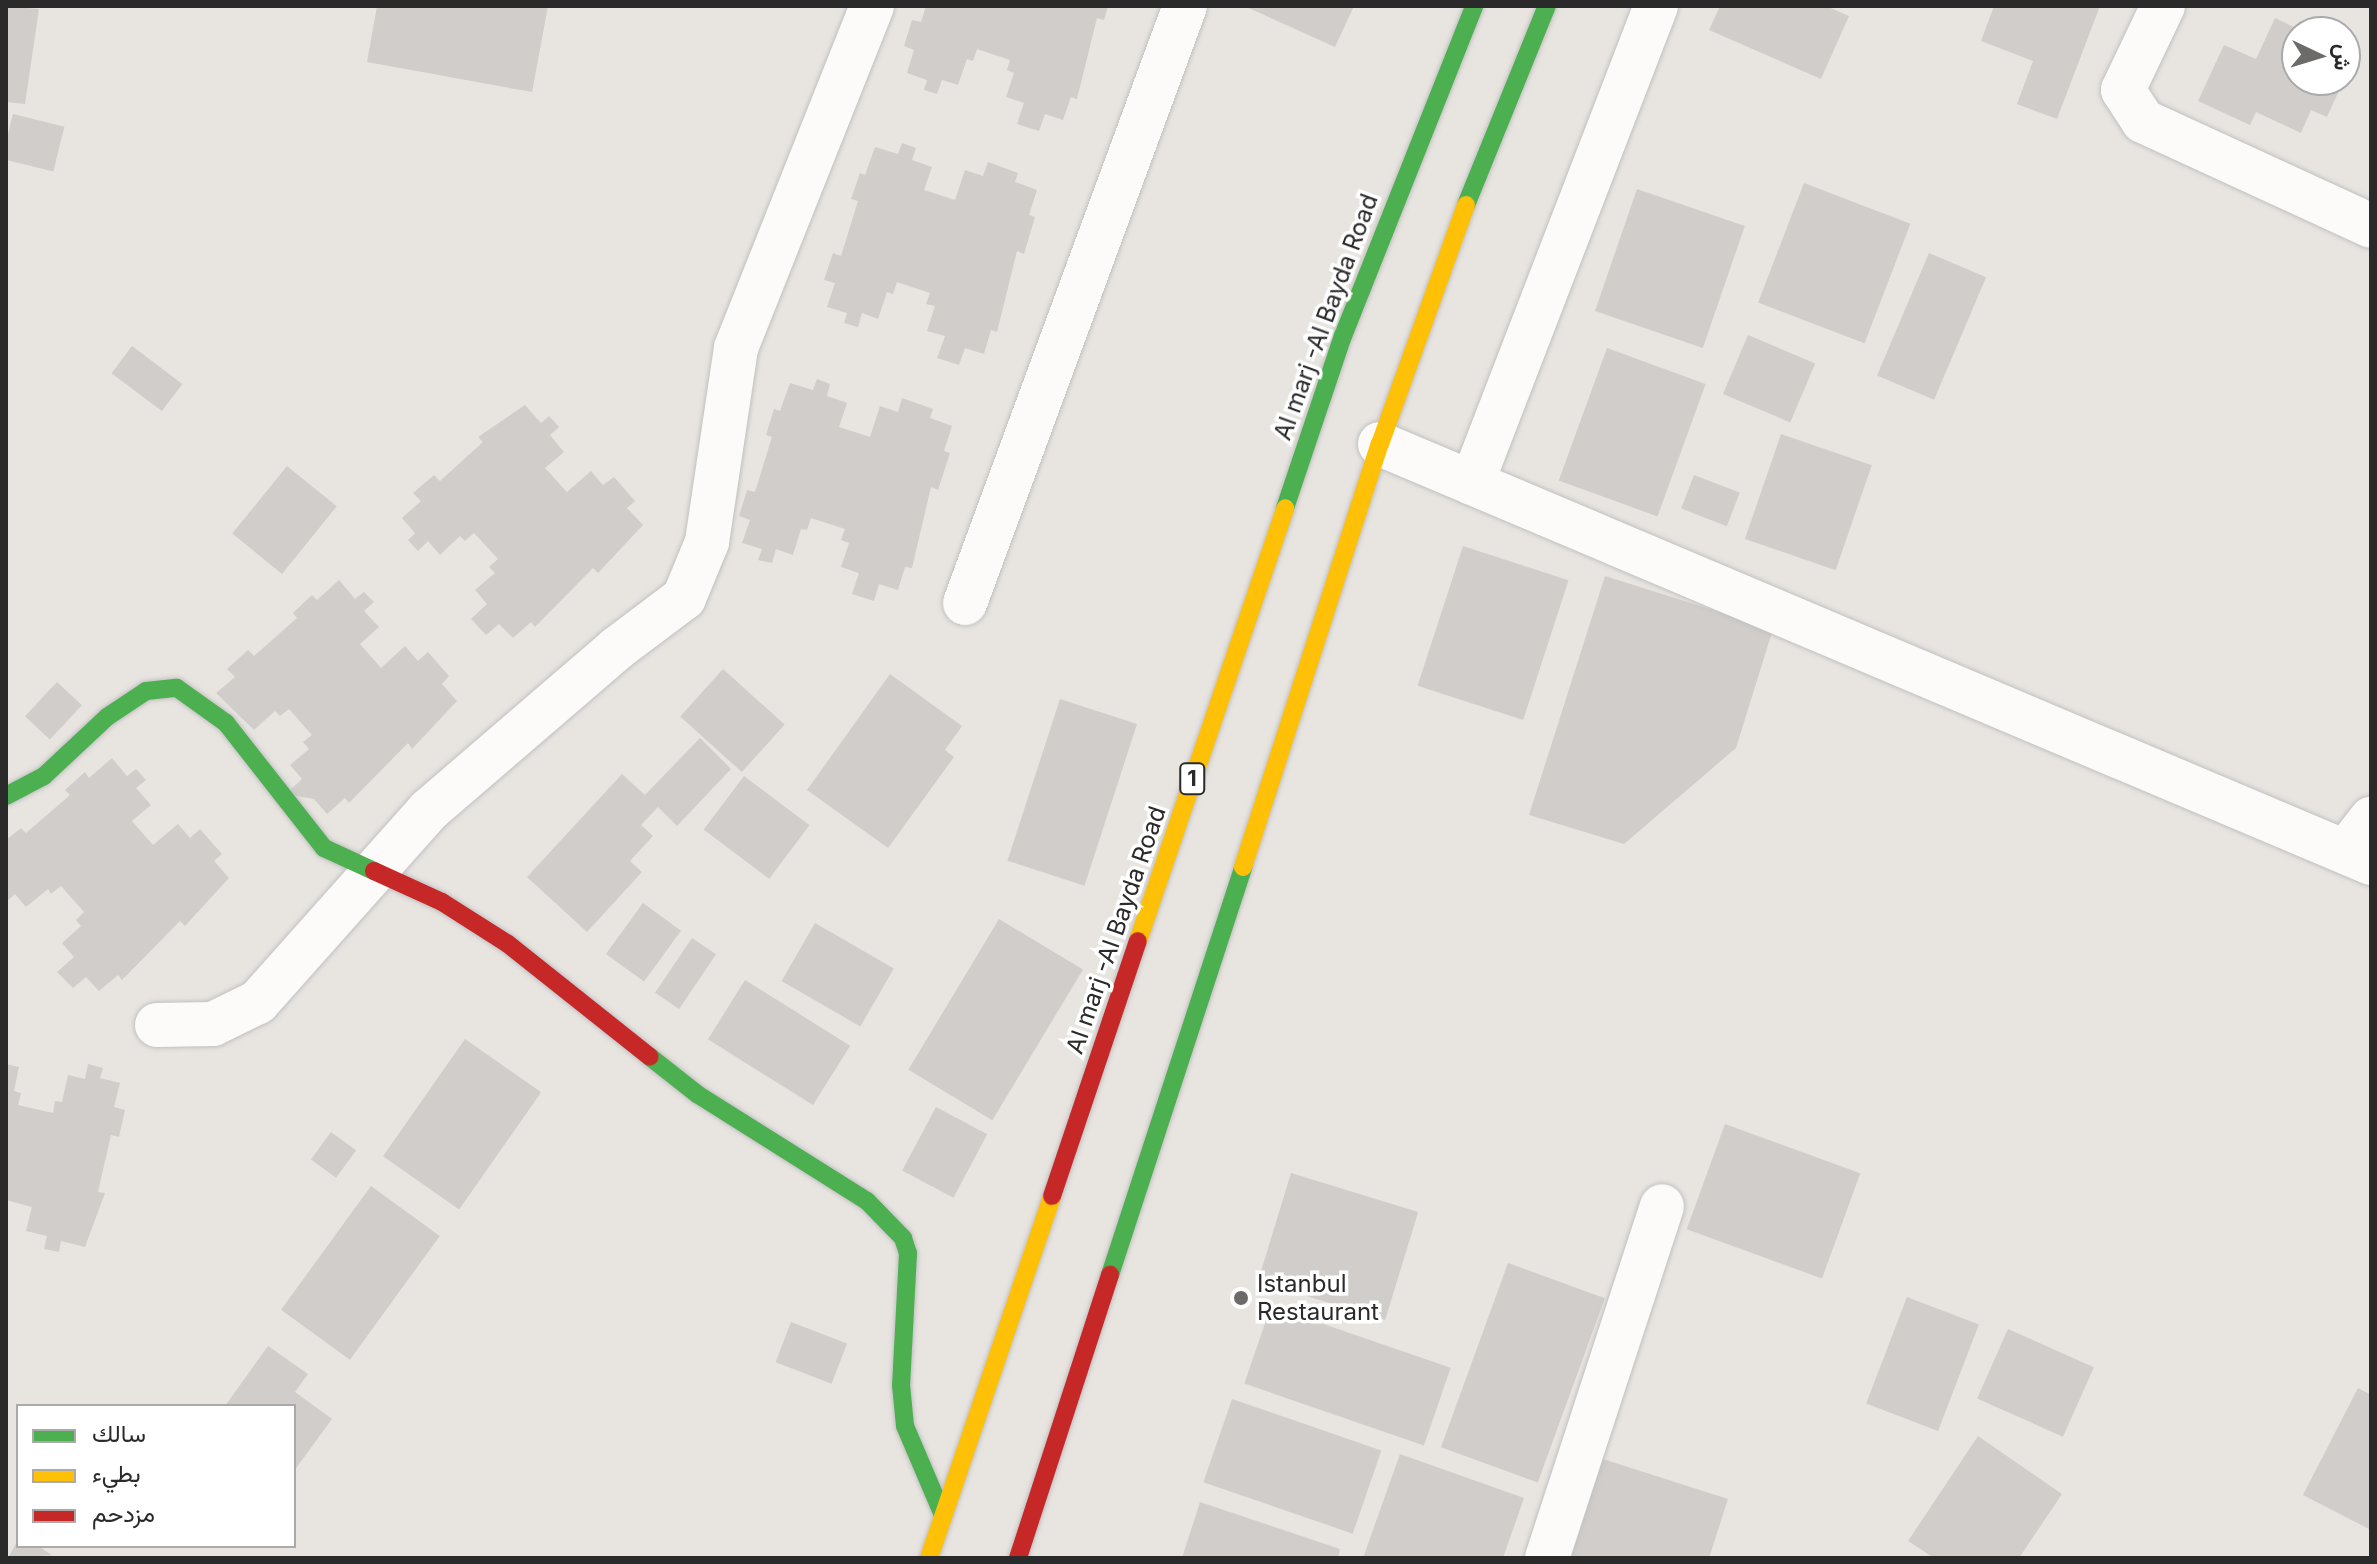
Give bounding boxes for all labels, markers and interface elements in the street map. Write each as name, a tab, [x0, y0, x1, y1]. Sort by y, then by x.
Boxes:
north arrow	[2281, 16, 2361, 96]
text: ش	[2329, 43, 2357, 72]
street label: Al marj -Al Bayda Road	[1268, 190, 1384, 444]
road number: 1	[1178, 761, 1206, 797]
street label: Al marj -Al Bayda Road	[1060, 803, 1172, 1057]
place label: Istanbul Restaurant	[1257, 1270, 1379, 1326]
marker: Istanbul Restaurant	[1232, 1289, 1250, 1307]
legend	[16, 1404, 296, 1548]
text: سالك	[92, 1419, 146, 1448]
text: بطيء	[92, 1459, 141, 1488]
text: مزدحم	[92, 1499, 155, 1528]

